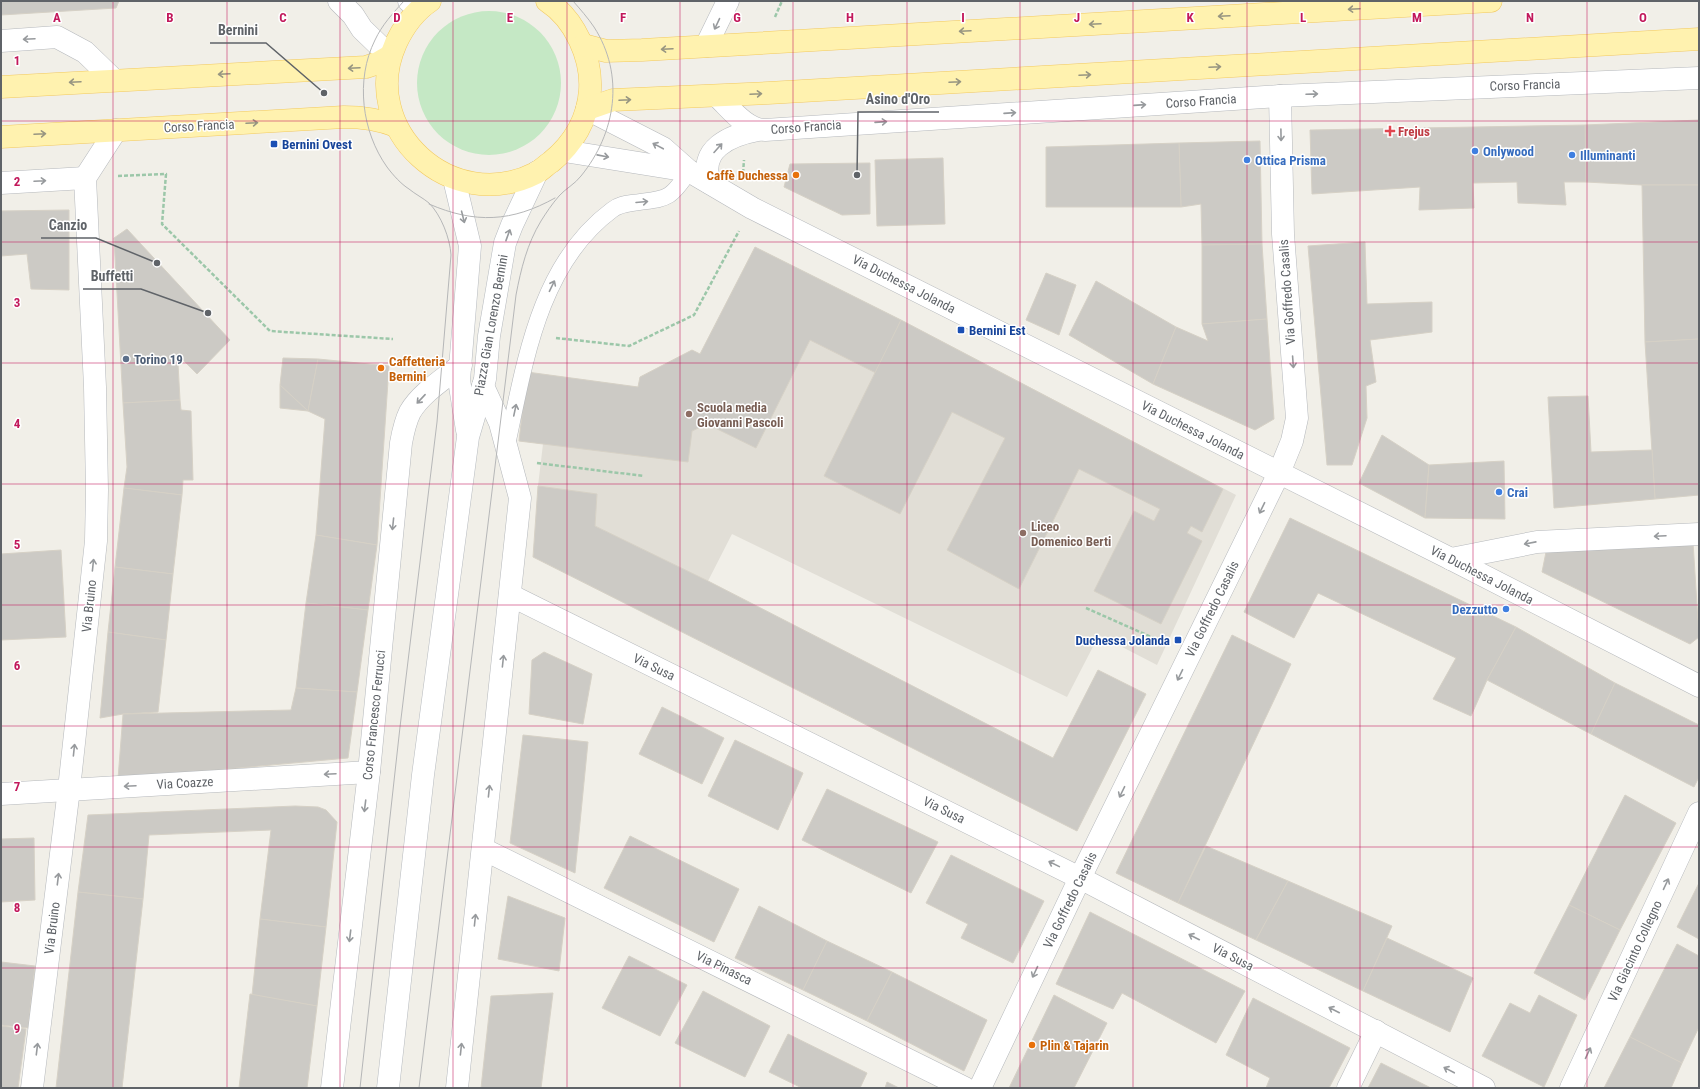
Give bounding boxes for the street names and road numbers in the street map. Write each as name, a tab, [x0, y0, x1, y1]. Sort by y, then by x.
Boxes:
street label: Corso Francia	[1489, 76, 1561, 94]
street label: Corso Francia	[1165, 91, 1237, 111]
street label: Corso Francia	[163, 117, 235, 135]
street label: Corso Francia	[770, 117, 842, 137]
street label: Via Goffredo Casalis	[1276, 239, 1298, 345]
street label: Via Duchessa Jolanda	[850, 252, 958, 316]
street label: Piazza Gian Lorenzo Bernini	[471, 253, 511, 397]
street label: Via Duchessa Jolanda	[1139, 398, 1247, 462]
street label: Via Duchessa Jolanda	[1428, 543, 1536, 607]
street label: Via Goffredo Casalis	[1182, 558, 1242, 660]
street label: Via Bruino	[79, 579, 99, 633]
street label: Corso Francesco Ferrucci	[360, 649, 388, 781]
street label: Via Susa	[631, 650, 677, 684]
street label: Via Coazze	[156, 774, 214, 792]
street label: Via Susa	[921, 793, 967, 827]
street label: Via Goffredo Casalis	[1040, 849, 1100, 951]
street label: Via Giacinto Collegno	[1605, 898, 1665, 1004]
street label: Via Bruino	[41, 901, 63, 955]
street label: Via Susa	[1210, 940, 1256, 974]
street label: Via Pinasca	[694, 948, 754, 988]

